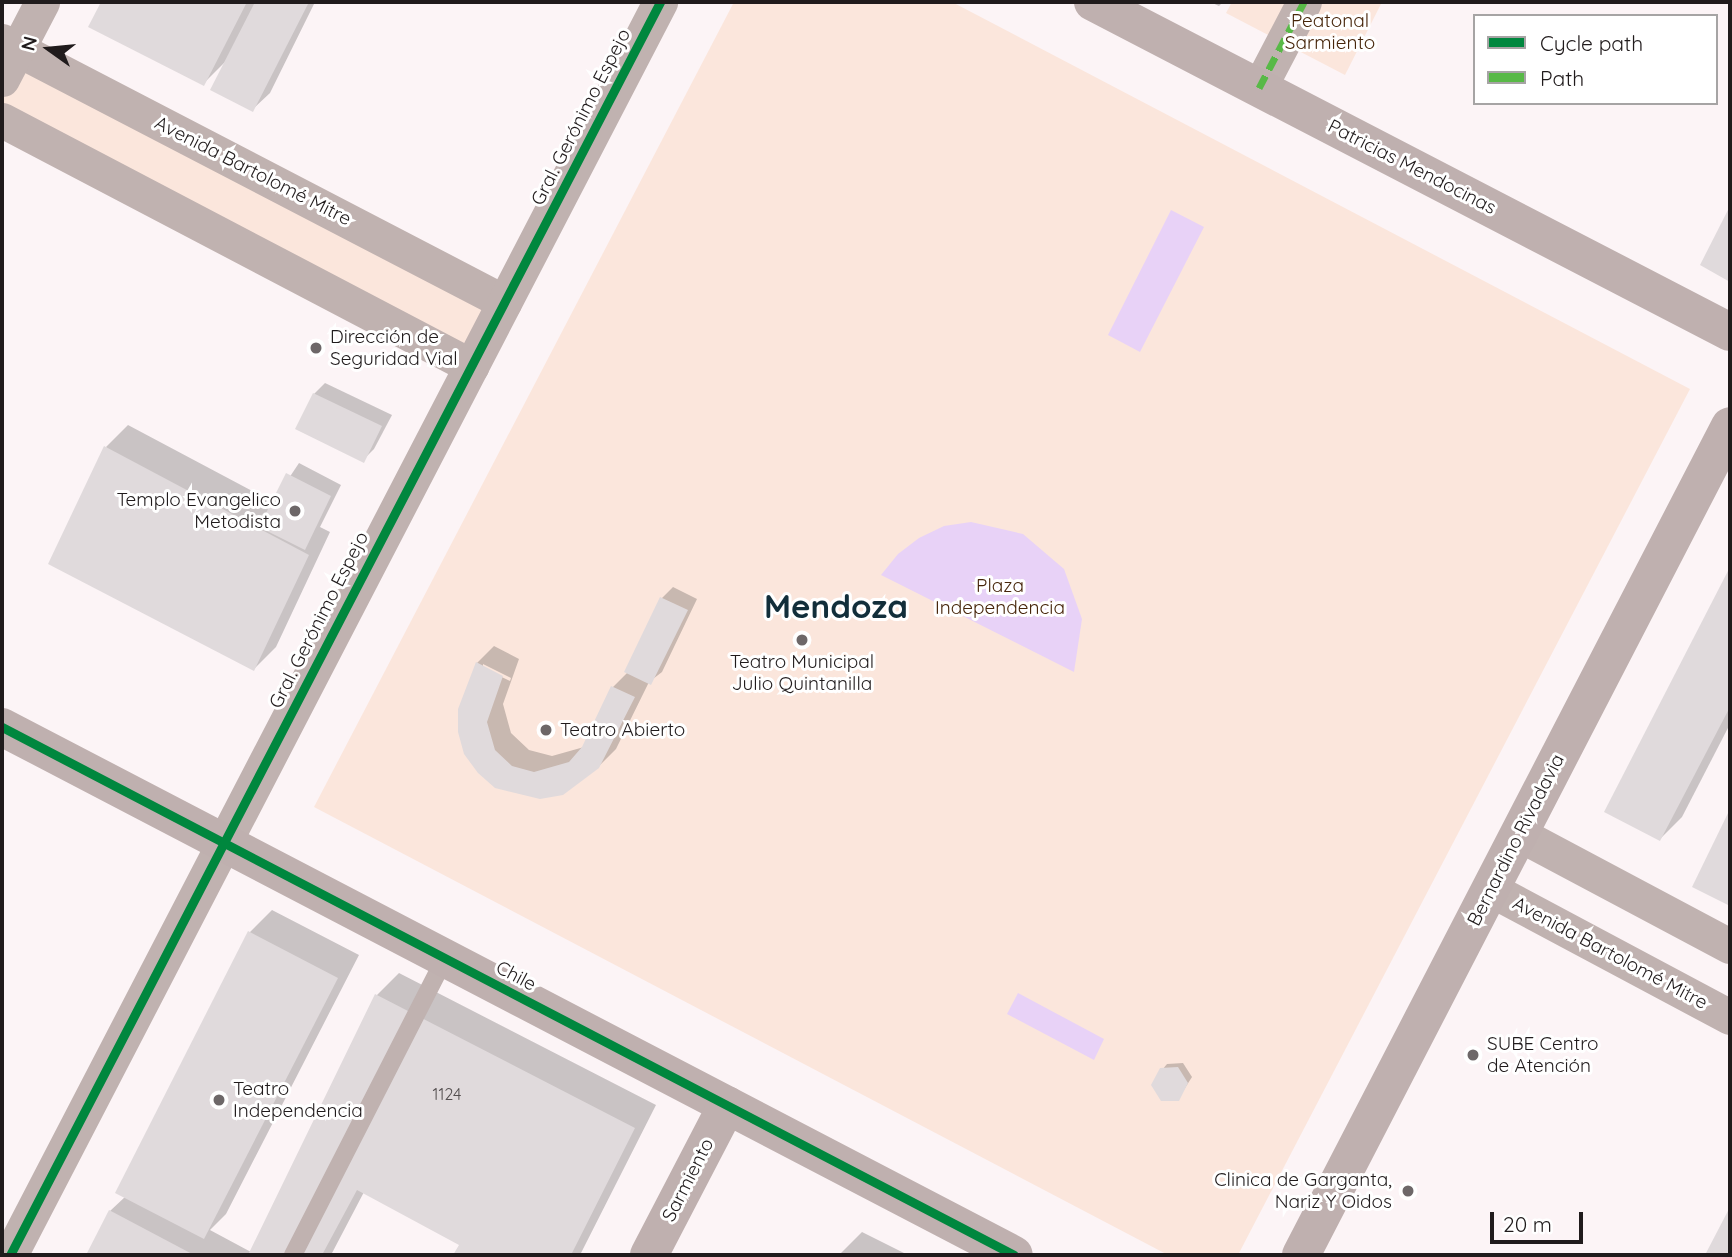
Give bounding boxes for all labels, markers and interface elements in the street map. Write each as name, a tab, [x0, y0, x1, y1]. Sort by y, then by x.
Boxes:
park label: Peatonal Sarmiento	[1285, 10, 1375, 54]
north arrow	[14, 14, 84, 84]
legend	[1473, 14, 1718, 105]
street label: Gral. Gerónimo Espejo	[527, 25, 635, 209]
text: Cycle path	[1540, 30, 1643, 56]
text: N	[15, 34, 42, 53]
text: Path	[1540, 65, 1584, 91]
street label: Avenida Bartolomé Mitre	[151, 111, 355, 231]
street label: Patricias Mendocinas	[1324, 115, 1500, 219]
place label: Dirección de Seguridad Vial	[330, 326, 458, 370]
marker: Dirección de Seguridad Vial	[308, 340, 324, 356]
place label: Templo Evangelico Metodista	[116, 489, 281, 533]
marker: Templo Evangelico Metodista	[287, 503, 303, 519]
street label: Gral. Gerónimo Espejo	[265, 528, 373, 712]
park label: Plaza Independencia	[935, 575, 1065, 619]
district label: Mendoza	[764, 586, 908, 626]
marker: Teatro Municipal Julio Quintanilla	[794, 632, 810, 648]
place label: Teatro Municipal Julio Quintanilla	[730, 651, 874, 695]
place label: Teatro Abierto	[560, 719, 685, 741]
marker: Teatro Abierto	[538, 722, 554, 738]
street label: Bernardino Rivadavia	[1463, 750, 1569, 930]
street label: Avenida Bartolomé Mitre	[1509, 892, 1711, 1014]
street label: Chile	[492, 956, 540, 996]
place label: SUBE Centro de Atención	[1487, 1033, 1599, 1077]
marker: SUBE Centro de Atención	[1465, 1047, 1481, 1063]
place label: Teatro Independencia	[233, 1078, 363, 1122]
house number: 1124	[433, 1084, 461, 1104]
marker: Teatro Independencia	[211, 1092, 227, 1108]
street label: Sarmiento	[657, 1135, 719, 1225]
place label: Clinica de Garganta, Nariz Y Oidos	[1214, 1169, 1392, 1213]
marker: Clinica de Garganta, Nariz Y Oidos	[1398, 1181, 1418, 1201]
scale bar	[1494, 1198, 1587, 1242]
text: 20 m	[1503, 1211, 1552, 1237]

